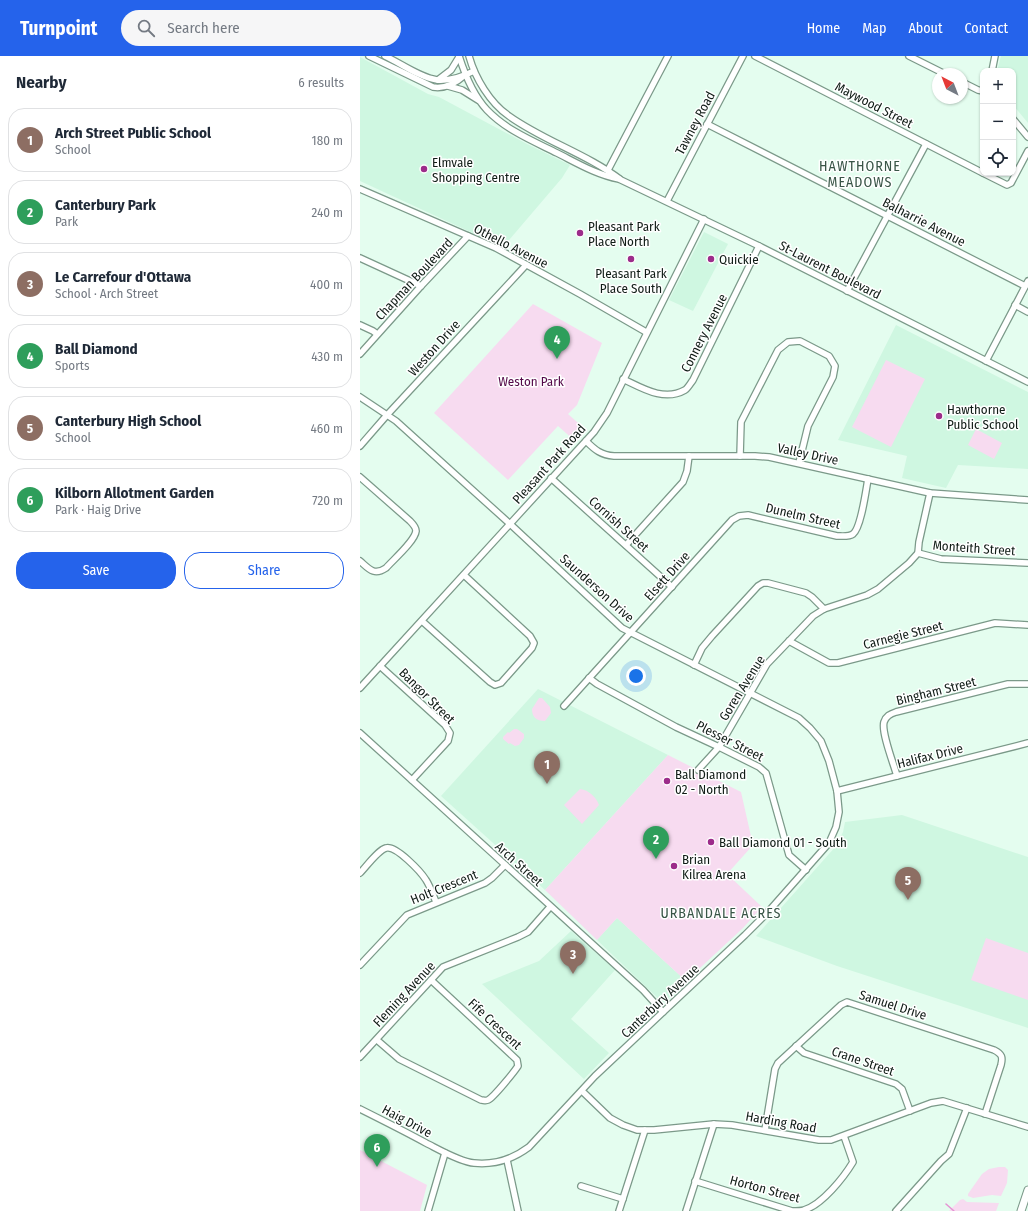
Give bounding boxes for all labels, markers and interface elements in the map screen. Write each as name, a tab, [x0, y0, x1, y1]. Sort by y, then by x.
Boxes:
search box	[121, 10, 401, 46]
text: Turnpoint	[20, 17, 97, 40]
icon: search	[135, 17, 157, 39]
text: Search here	[167, 19, 240, 37]
text: Home	[807, 20, 840, 37]
text: Map	[862, 20, 886, 37]
text: About	[908, 20, 943, 37]
text: Contact	[965, 20, 1008, 37]
north arrow	[932, 68, 968, 104]
map controls	[980, 68, 1016, 176]
button: +	[980, 68, 1016, 104]
text: Nearby	[16, 72, 67, 93]
text: 6 results	[298, 75, 344, 90]
street label: Maywood Street	[833, 79, 916, 131]
street label: Tawney Road	[672, 89, 718, 157]
button: −	[980, 104, 1016, 140]
text: Arch Street Public School	[55, 124, 211, 142]
text: 1	[27, 133, 33, 148]
text: 180 m	[312, 133, 343, 148]
button: locate	[980, 140, 1016, 176]
text: School	[55, 142, 91, 157]
place label: Elmvale Shopping Centre	[432, 155, 520, 185]
district label: HAWTHORNE MEADOWS	[819, 158, 901, 191]
marker: Elmvale Shopping Centre	[419, 164, 429, 174]
street label: Balharrie Avenue	[880, 195, 968, 249]
text: Canterbury Park	[55, 196, 156, 214]
text: 2	[27, 205, 33, 220]
text: 240 m	[311, 205, 343, 220]
text: Park	[55, 214, 78, 229]
place label: Pleasant Park Place North	[588, 219, 661, 249]
street label: Othello Avenue	[471, 221, 551, 271]
marker: Pleasant Park Place North	[575, 228, 585, 238]
street label: Chapman Boulevard	[372, 235, 456, 323]
street label: St-Laurent Boulevard	[777, 238, 883, 302]
place label: Quickie	[719, 252, 759, 267]
marker: Pleasant Park Place South	[626, 254, 636, 264]
marker: Quickie	[706, 254, 716, 264]
place label: Pleasant Park Place South	[595, 266, 668, 296]
text: Le Carrefour d'Ottawa	[55, 268, 191, 286]
text: 3	[27, 277, 33, 292]
text: 400 m	[310, 277, 343, 292]
text: School · Arch Street	[55, 286, 158, 301]
street label: Connery Avenue	[678, 291, 730, 375]
street label: Weston Drive	[405, 317, 463, 379]
pin: 4	[544, 326, 570, 359]
text: Ball Diamond	[55, 340, 138, 358]
text: 4	[27, 349, 33, 364]
text: 430 m	[311, 349, 343, 364]
text: Sports	[55, 358, 90, 373]
park label: Weston Park	[498, 374, 565, 389]
place label: Hawthorne Public School	[947, 402, 1019, 432]
marker: Hawthorne Public School	[934, 411, 944, 421]
text: Canterbury High School	[55, 412, 201, 430]
text: 5	[27, 421, 33, 436]
text: 460 m	[310, 421, 343, 436]
street label: Pleasant Park Road	[509, 421, 589, 507]
text: School	[55, 430, 91, 445]
street label: Valley Drive	[776, 440, 840, 468]
text: Kilborn Allotment Garden	[55, 484, 214, 502]
text: 6	[27, 493, 33, 508]
text: 720 m	[312, 493, 343, 508]
street label: Cornish Street	[586, 493, 653, 555]
street label: Dunelm Street	[764, 500, 842, 532]
text: Park · Haig Drive	[55, 502, 141, 517]
street label: Monteith Street	[932, 538, 1017, 558]
street label: Elsett Drive	[641, 549, 693, 603]
street label: Saunderson Drive	[557, 551, 637, 625]
button: Save	[16, 552, 176, 589]
button: Share	[184, 552, 344, 589]
street label: Carnegie Street	[862, 618, 945, 652]
street label: Goren Avenue	[716, 653, 768, 723]
street label: Bangor Street	[396, 665, 459, 728]
your location	[626, 666, 646, 686]
street label: Bingham Street	[895, 674, 978, 708]
street label: Plesser Street	[694, 718, 767, 765]
street label: Halifax Drive	[896, 741, 964, 771]
pin: 1	[534, 751, 560, 784]
place label: Ball Diamond 02 - North	[675, 767, 746, 797]
marker: Ball Diamond 02 - North	[662, 776, 672, 786]
pin: 2	[643, 826, 669, 859]
place label: Ball Diamond 01 - South	[719, 835, 847, 850]
marker: Ball Diamond 01 - South	[706, 837, 716, 847]
street label: Arch Street	[492, 839, 546, 890]
place label: Brian Kilrea Arena	[682, 852, 746, 882]
marker: Brian Kilrea Arena	[669, 861, 679, 871]
street label: Holt Crescent	[408, 866, 480, 907]
pin: 5	[895, 867, 921, 900]
district label: URBANDALE ACRES	[660, 905, 782, 922]
pin: 3	[560, 941, 586, 974]
street label: Fleming Avenue	[370, 958, 438, 1030]
street label: Canterbury Avenue	[618, 961, 702, 1041]
street label: Samuel Drive	[857, 987, 929, 1023]
street label: Fife Crescent	[465, 996, 525, 1053]
street label: Crane Street	[830, 1043, 897, 1079]
street label: Haig Drive	[380, 1102, 434, 1140]
street label: Harding Road	[744, 1108, 818, 1136]
pin: 6	[364, 1134, 390, 1167]
street label: Horton Street	[728, 1172, 802, 1206]

